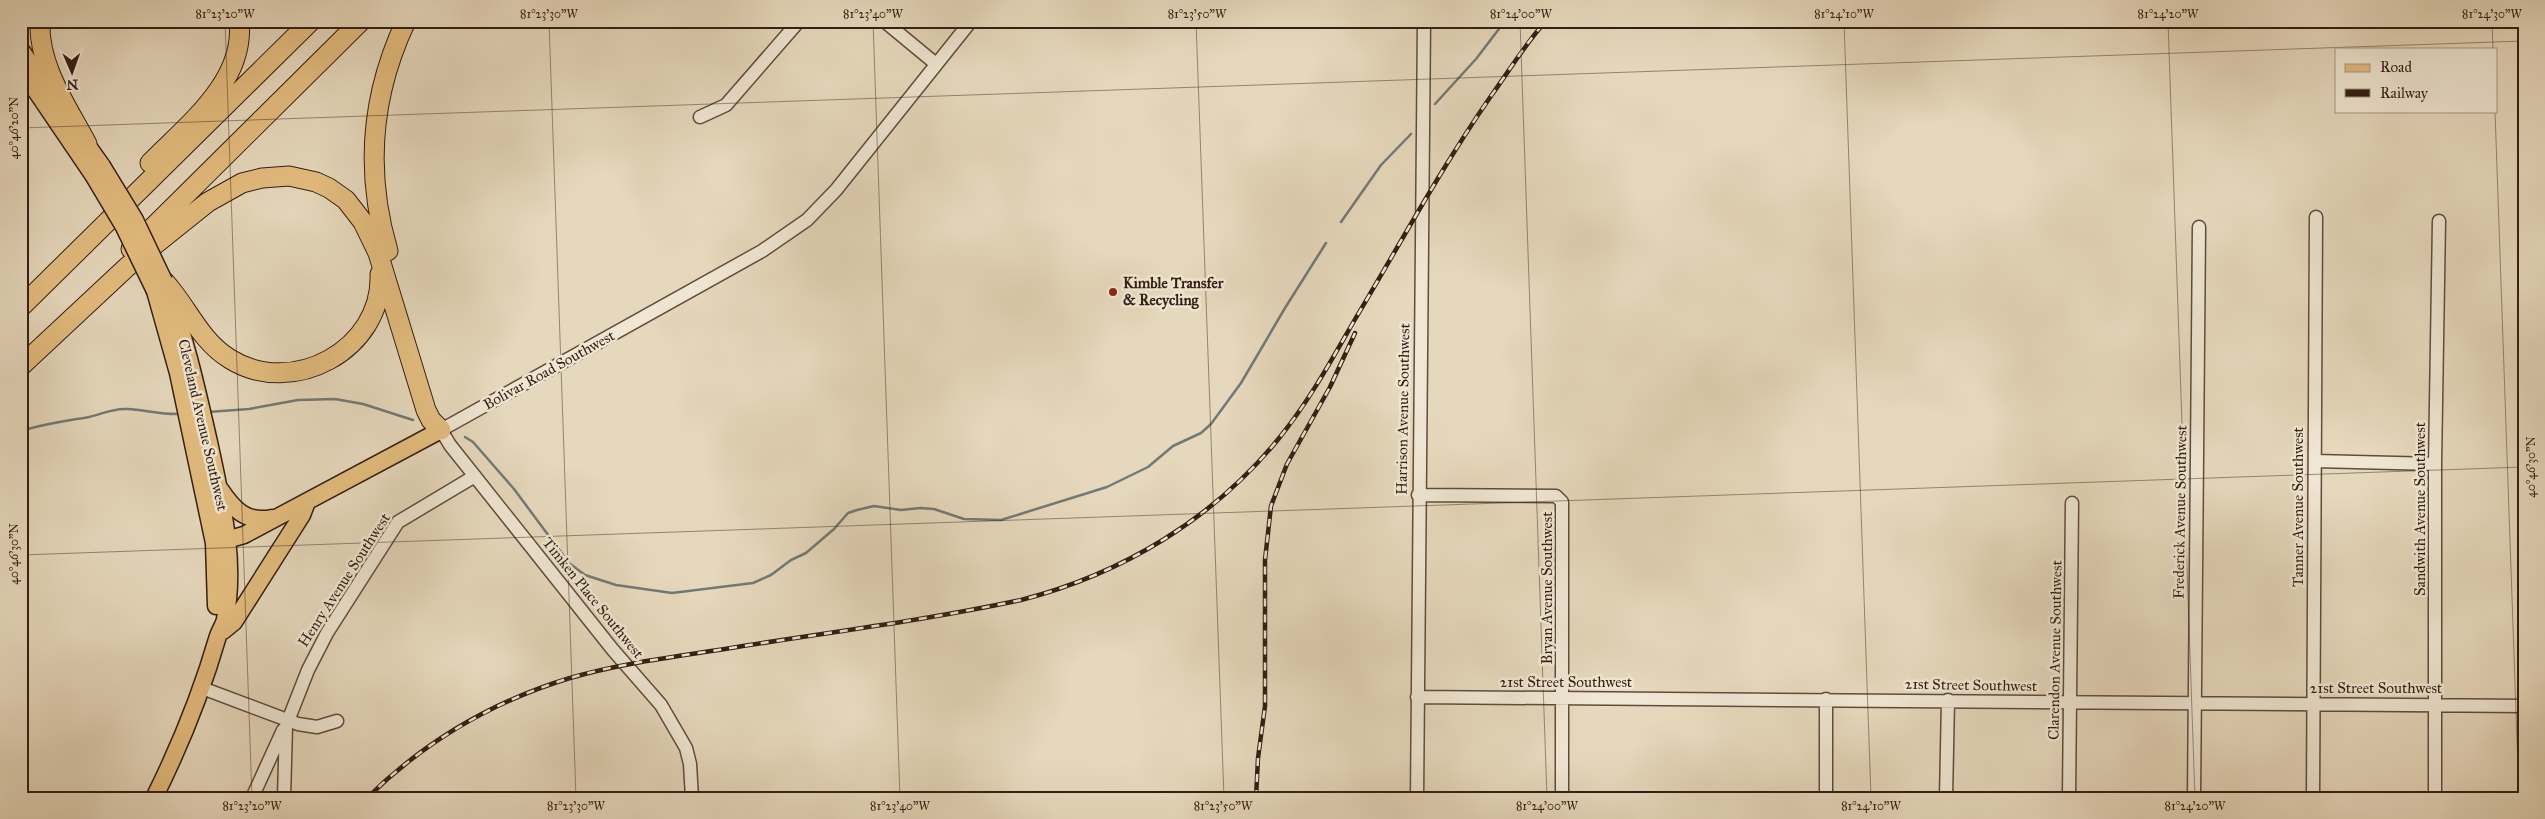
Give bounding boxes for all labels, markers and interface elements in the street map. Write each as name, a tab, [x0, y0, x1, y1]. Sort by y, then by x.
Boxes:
text: 81°23'20"W	[195, 7, 255, 21]
text: 81°23'30"W	[520, 7, 579, 21]
text: 81°23'40"W	[843, 7, 904, 21]
text: 81°23'50"W	[1168, 7, 1227, 21]
text: 81°24'00"W	[1490, 7, 1553, 21]
text: 81°24'10"W	[1814, 7, 1874, 21]
text: 81°24'20"W	[2138, 7, 2199, 21]
text: 81°24'30"W	[2462, 7, 2523, 21]
north arrow	[48, 48, 98, 98]
legend	[2335, 48, 2498, 112]
text: Road	[2380, 58, 2412, 76]
text: N	[66, 76, 79, 93]
text: Railway	[2380, 84, 2429, 102]
text: 40°46'20"N	[7, 97, 21, 159]
place label: Kimble Transfer & Recycling	[1123, 274, 1224, 310]
marker: Kimble Transfer & Recycling	[1107, 286, 1119, 298]
street label: Harrison Avenue Southwest	[1393, 322, 1414, 495]
street label: Bolivar Road Southwest	[480, 326, 619, 414]
street label: Cleveland Avenue Southwest	[174, 337, 232, 513]
street label: Sandwith Avenue Southwest	[2411, 421, 2429, 596]
street label: Frederick Avenue Southwest	[2169, 424, 2191, 599]
street label: Tanner Avenue Southwest	[2289, 426, 2307, 587]
text: 40°46'30"N	[2524, 436, 2538, 498]
street label: Henry Avenue Southwest	[294, 509, 394, 650]
street label: Bryan Avenue Southwest	[1538, 511, 1556, 664]
text: 40°46'30"N	[7, 523, 21, 585]
street label: Timken Place Southwest	[539, 534, 648, 663]
street label: Clarendon Avenue Southwest	[2044, 559, 2066, 740]
street label: 21st Street Southwest	[1500, 673, 1633, 691]
street label: 21st Street Southwest	[1905, 675, 2038, 695]
street label: 21st Street Southwest	[2310, 679, 2443, 697]
text: 81°23'20"W	[222, 799, 282, 813]
text: 81°23'30"W	[547, 799, 606, 813]
text: 81°23'40"W	[870, 799, 931, 813]
text: 81°23'50"W	[1194, 799, 1253, 813]
text: 81°24'00"W	[1516, 799, 1579, 813]
text: 81°24'10"W	[1841, 799, 1901, 813]
text: 81°24'20"W	[2165, 799, 2226, 813]

